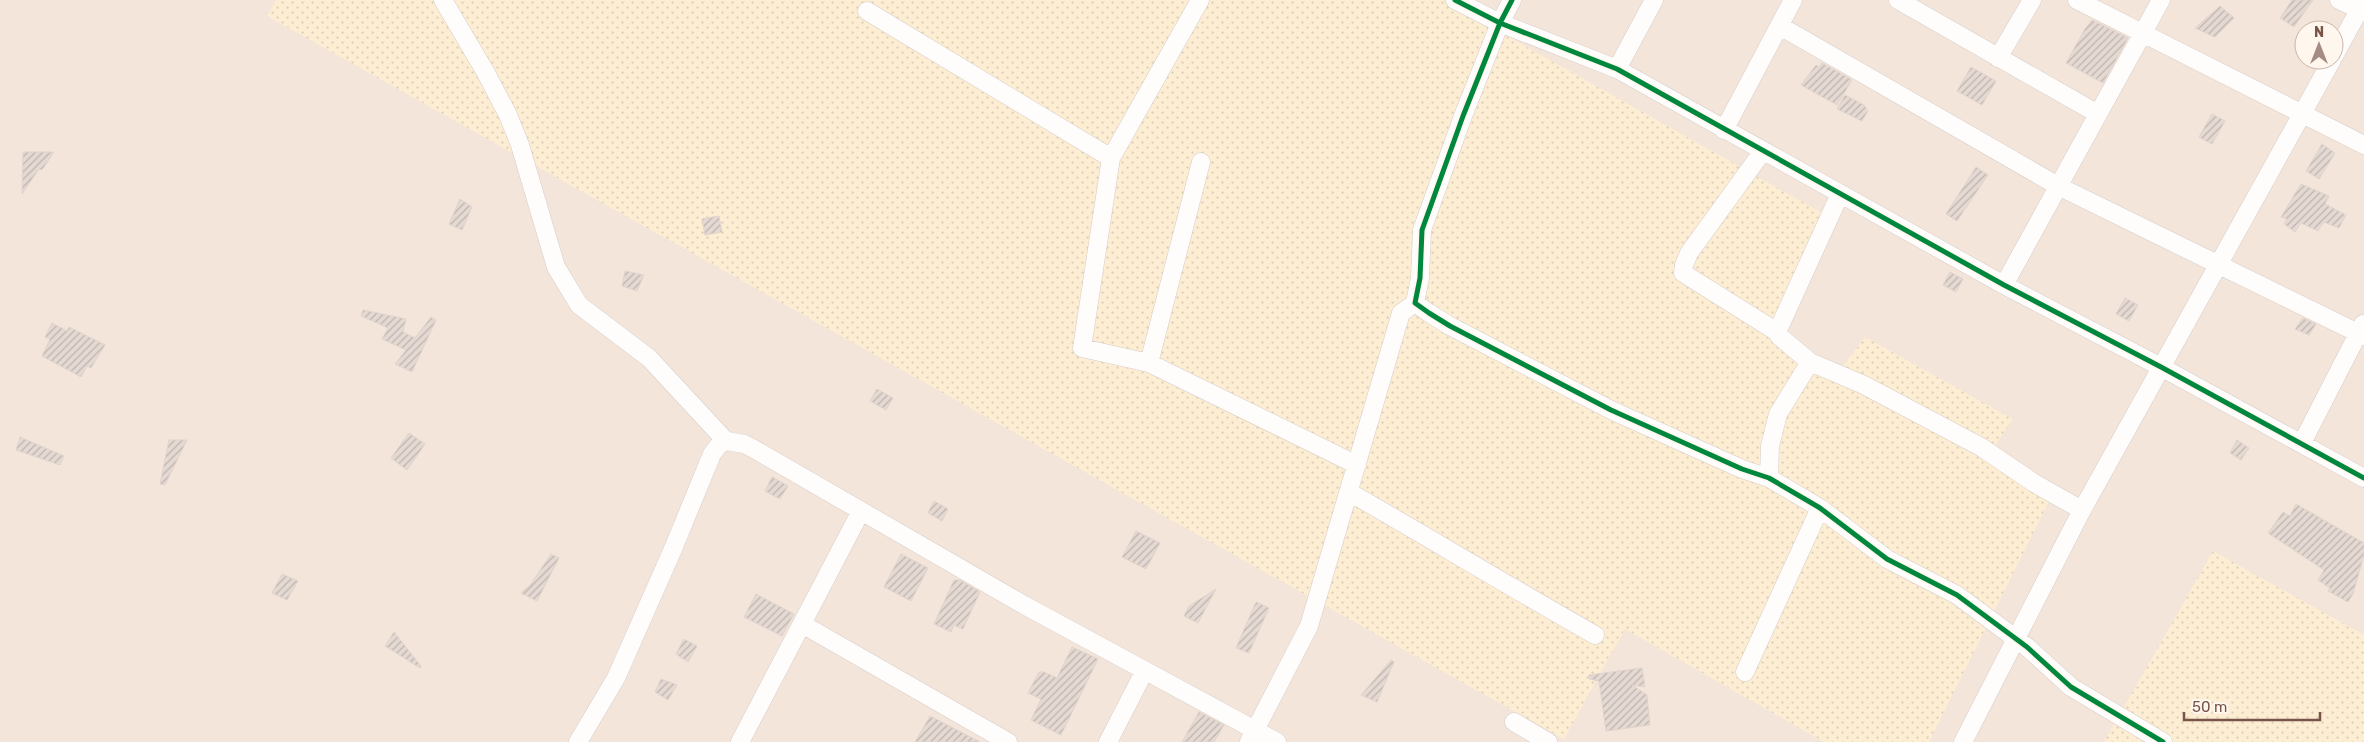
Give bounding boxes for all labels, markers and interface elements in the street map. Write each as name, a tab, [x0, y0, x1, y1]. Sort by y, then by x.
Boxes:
north arrow	[2294, 20, 2344, 70]
text: N	[2314, 24, 2324, 41]
scale bar	[2184, 690, 2320, 722]
text: 50 m	[2192, 698, 2227, 716]

